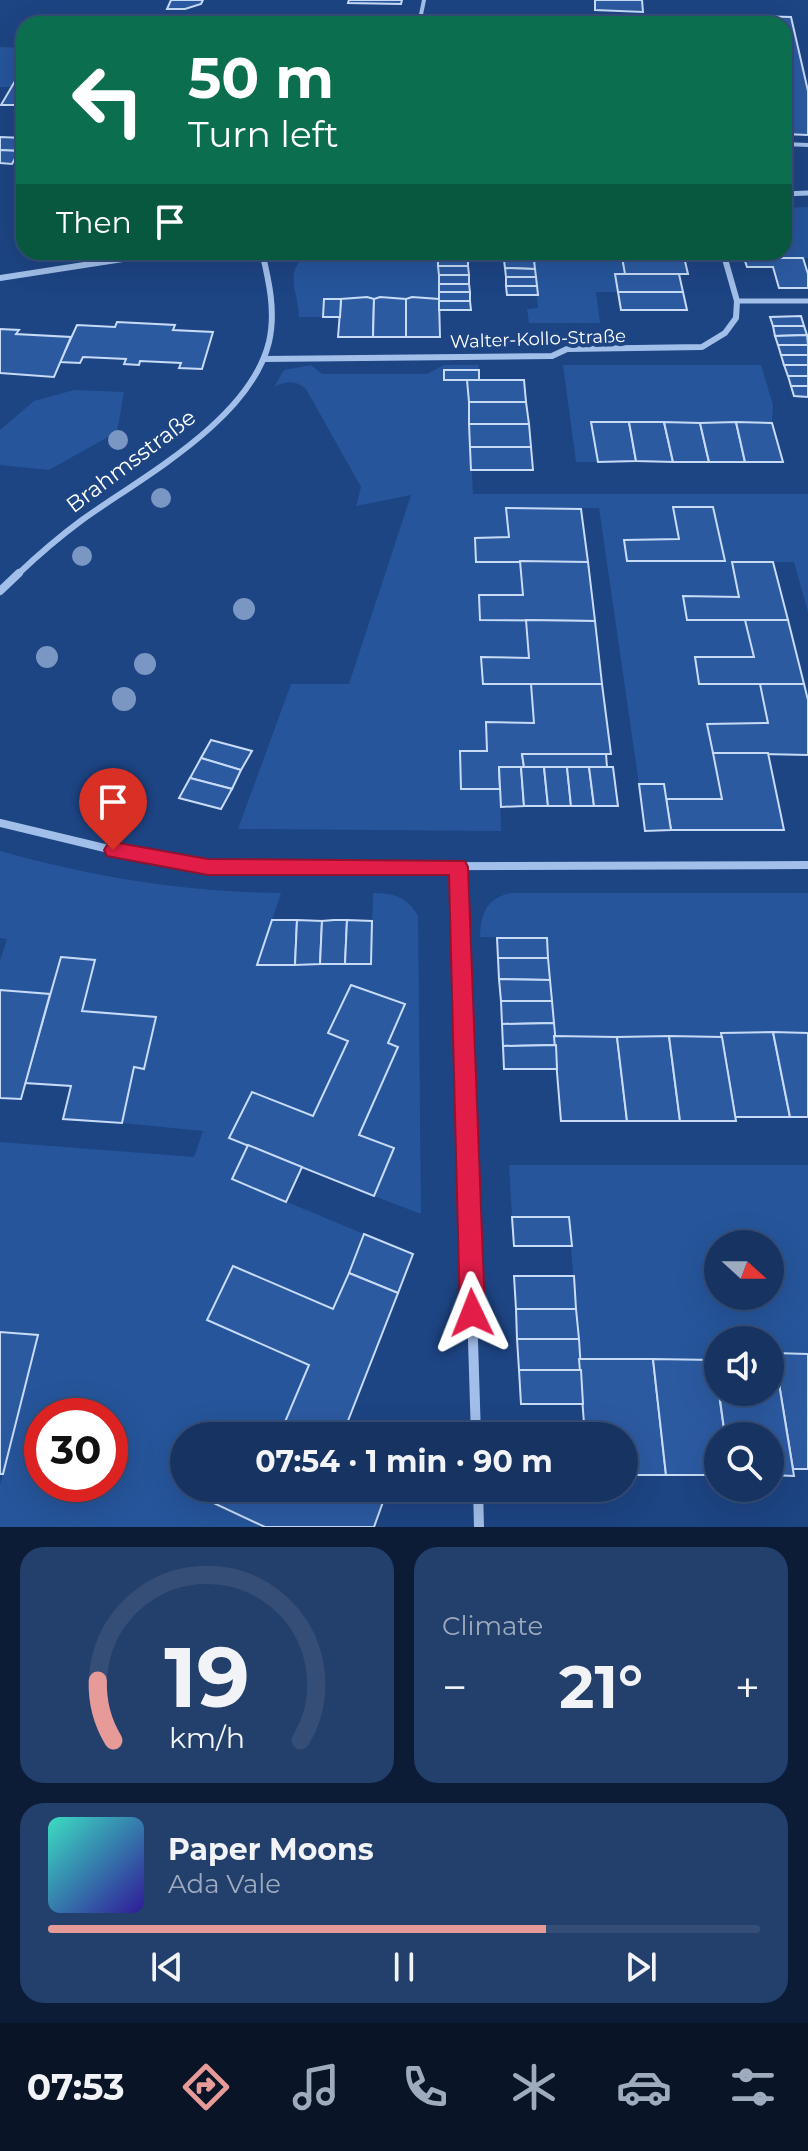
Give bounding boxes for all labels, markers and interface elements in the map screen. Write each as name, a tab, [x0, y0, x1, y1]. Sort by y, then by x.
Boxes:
text: 50 m	[188, 44, 334, 112]
icon: left	[56, 48, 160, 152]
text: Turn left	[188, 112, 339, 156]
icon: arrive	[148, 200, 192, 244]
text: Then	[56, 204, 132, 241]
street label: Walter-Kollo-Straße	[450, 325, 626, 353]
street label: Brahmsstraße	[61, 404, 201, 518]
pin	[79, 768, 147, 850]
icon: arrive	[91, 780, 135, 824]
north arrow	[704, 1230, 784, 1310]
map controls	[704, 1230, 784, 1502]
position arrow	[430, 1271, 514, 1355]
button: sound	[704, 1326, 784, 1406]
speed limit sign: 30	[24, 1398, 128, 1502]
button: search	[704, 1422, 784, 1502]
text: 07:54 · 1 min · 90 m	[255, 1443, 553, 1480]
text: Climate	[442, 1610, 543, 1642]
text: 19	[164, 1626, 250, 1728]
text: 21°	[559, 1650, 643, 1723]
text: −	[442, 1660, 467, 1714]
text: +	[735, 1660, 760, 1714]
text: km/h	[169, 1720, 245, 1755]
text: Paper Moons	[168, 1831, 374, 1868]
text: Ada Vale	[168, 1868, 281, 1900]
icon: previous	[145, 1945, 189, 1989]
icon: pause	[382, 1945, 426, 1989]
icon: next	[619, 1945, 663, 1989]
icon: directions	[178, 2059, 234, 2115]
icon: music	[288, 2059, 344, 2115]
icon: phone	[397, 2059, 453, 2115]
icon: climate	[506, 2059, 562, 2115]
icon: car	[616, 2059, 672, 2115]
icon: filters	[725, 2059, 781, 2115]
text: 07:53	[27, 2065, 125, 2109]

